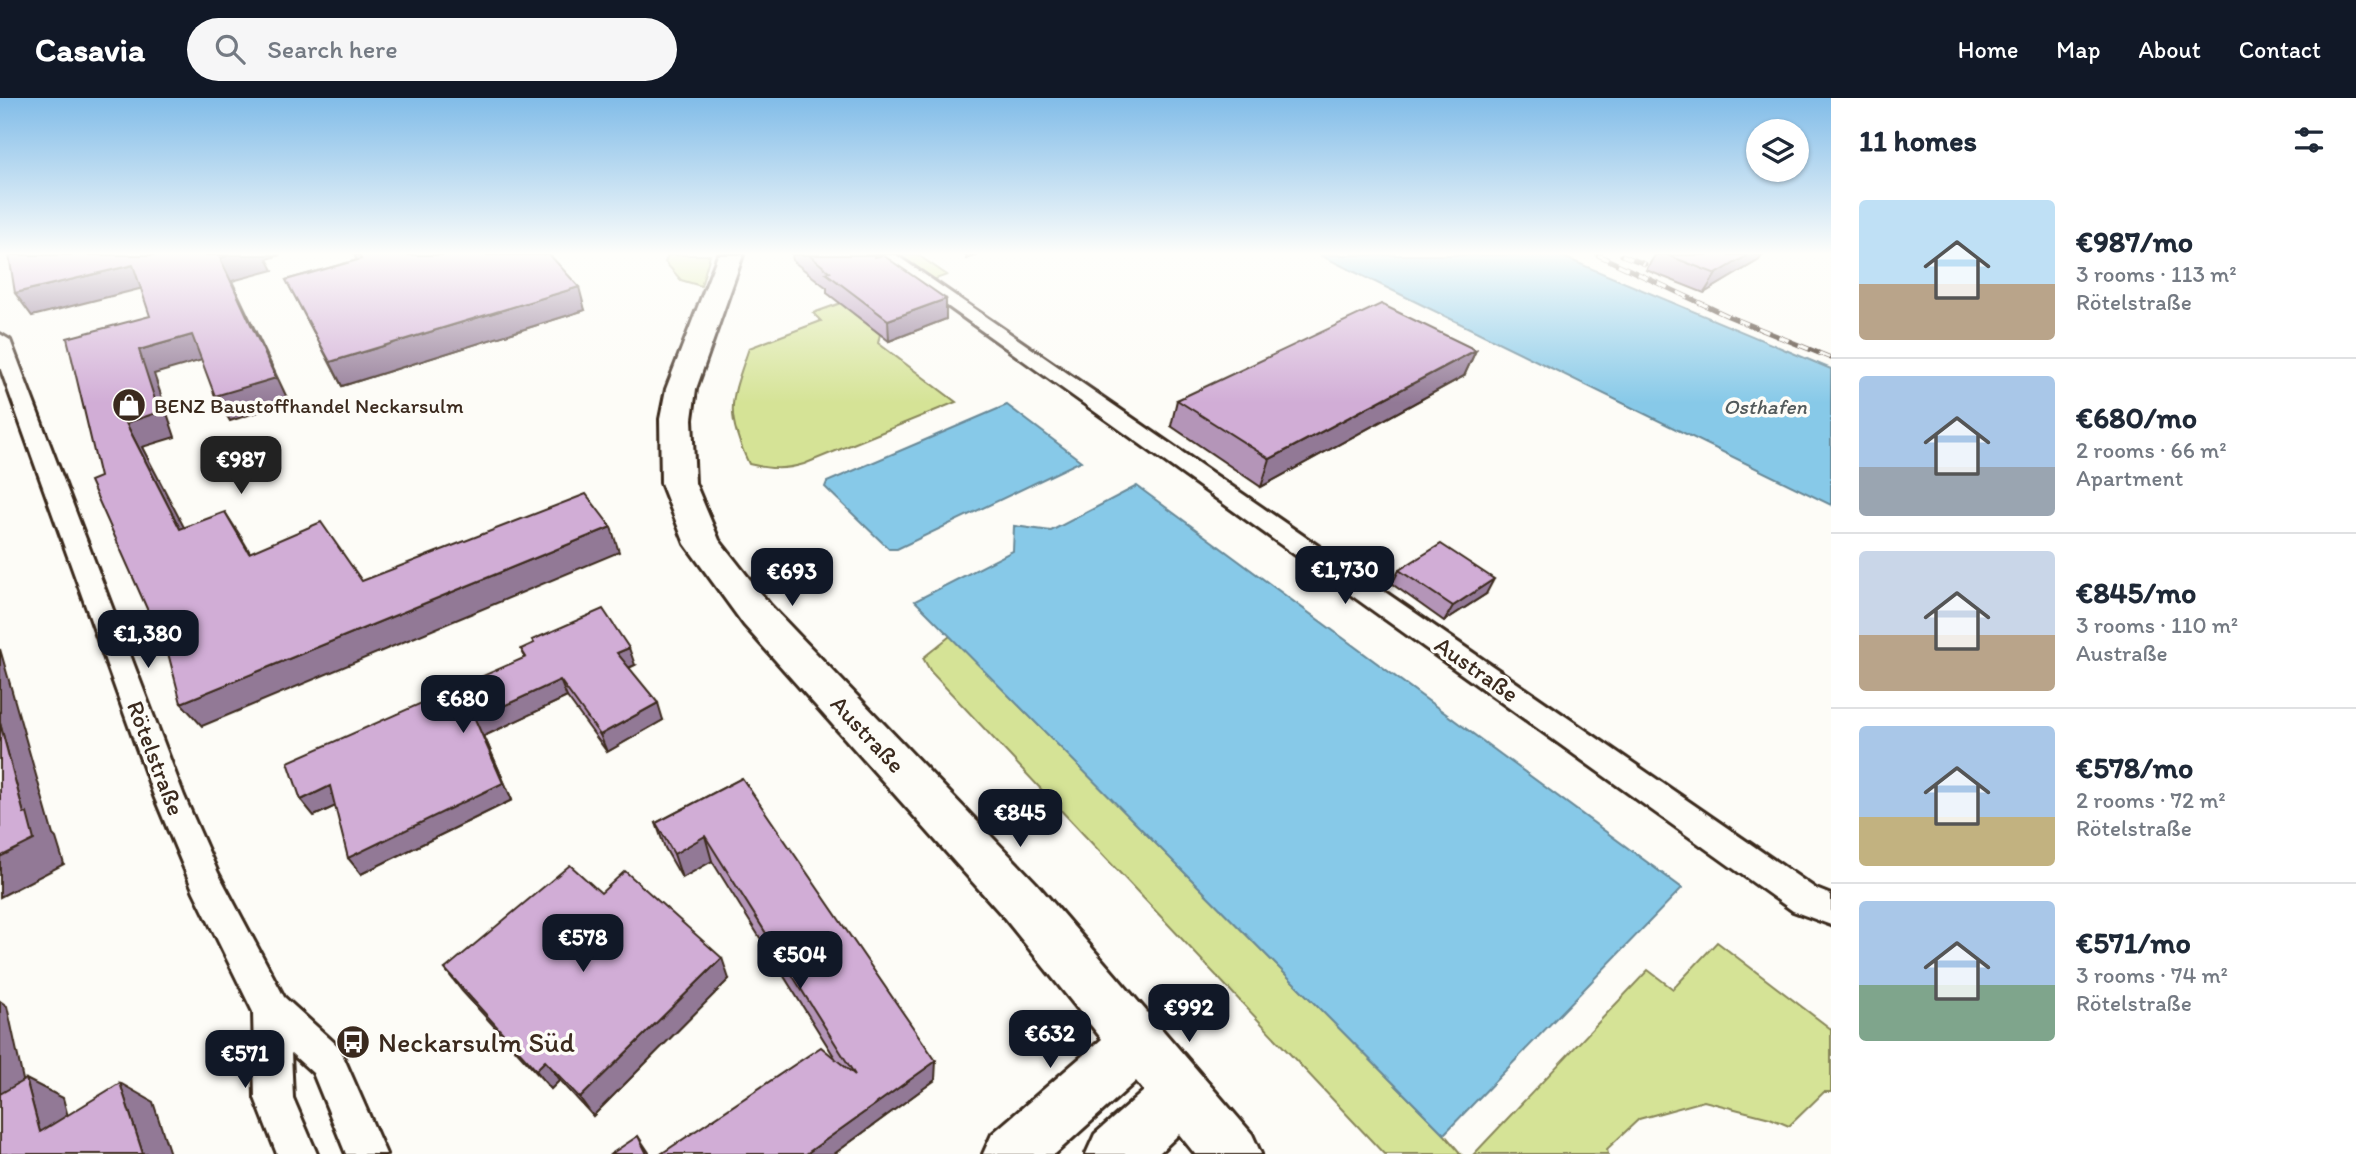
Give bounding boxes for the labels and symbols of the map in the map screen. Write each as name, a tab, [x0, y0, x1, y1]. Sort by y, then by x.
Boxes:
shop icon: BENZ Baustoffhandel Neckarsulm	[110, 386, 148, 424]
place label: BENZ Baustoffhandel Neckarsulm	[154, 393, 464, 418]
water label: Osthafen	[1723, 394, 1808, 419]
pin: €987	[200, 436, 282, 496]
pin: €1,730	[1288, 546, 1402, 606]
pin: €693	[751, 548, 833, 608]
pin: €1,380	[91, 610, 205, 670]
street label: Austraße	[1429, 630, 1525, 708]
pin: €680	[422, 676, 504, 735]
street label: Austraße	[825, 689, 911, 779]
street label: Rötelstraße	[121, 696, 191, 820]
pin: €845	[979, 790, 1061, 849]
pin: €578	[542, 914, 624, 974]
pin: €504	[759, 932, 841, 991]
pin: €992	[1148, 984, 1230, 1044]
pin: €632	[1009, 1010, 1091, 1070]
bus stop icon: Neckarsulm Süd	[334, 1023, 372, 1061]
place label: Neckarsulm Süd	[378, 1025, 576, 1059]
pin: €571	[204, 1030, 286, 1090]

